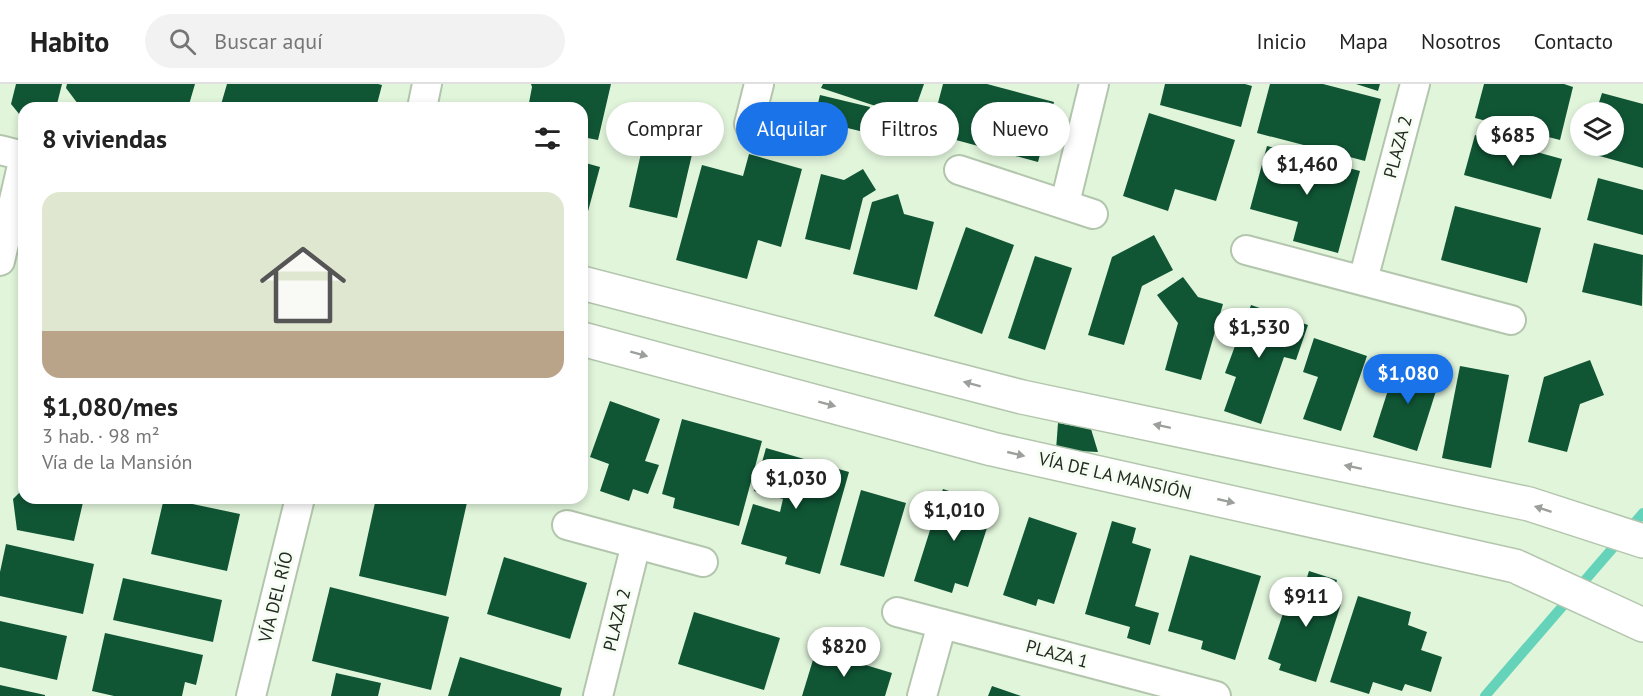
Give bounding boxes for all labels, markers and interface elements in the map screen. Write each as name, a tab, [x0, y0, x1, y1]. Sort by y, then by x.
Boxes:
search box	[145, 14, 565, 68]
text: Habito	[30, 23, 109, 60]
icon: search	[166, 25, 199, 58]
text: Buscar aquí	[214, 27, 323, 55]
text: Inicio	[1257, 28, 1306, 55]
text: Mapa	[1339, 28, 1388, 55]
text: Nosotros	[1421, 28, 1501, 55]
text: Contacto	[1534, 28, 1613, 55]
chip: Comprar	[606, 102, 724, 156]
chip: Alquilar	[736, 102, 848, 156]
chip: Filtros	[860, 102, 959, 156]
chip: Nuevo	[971, 102, 1070, 156]
map controls	[1570, 102, 1624, 156]
button: layers	[1570, 102, 1624, 156]
street label: PLAZA 2	[1378, 113, 1417, 181]
pin: $685	[1477, 116, 1549, 167]
text: 8 viviendas	[42, 122, 167, 155]
icon: filters	[531, 122, 564, 155]
text: $685	[1490, 122, 1536, 148]
pin: $1,460	[1258, 145, 1356, 196]
text: $1,460	[1276, 151, 1338, 177]
icon: home	[249, 231, 357, 339]
pin: $1,530	[1210, 308, 1308, 359]
text: $1,530	[1228, 314, 1290, 340]
one-way arrow	[630, 350, 648, 359]
pin: $1,080	[1359, 354, 1457, 405]
text: $1,080	[1377, 360, 1439, 386]
one-way arrow	[962, 378, 981, 388]
text: $1,080/mes	[42, 390, 178, 423]
one-way arrow	[818, 400, 836, 410]
one-way arrow	[1152, 421, 1171, 430]
text: 3 hab. · 98 m²	[42, 423, 160, 449]
street label: VÍA DE LA MANSIÓN	[1035, 446, 1194, 504]
text: Vía de la Mansión	[42, 449, 193, 475]
one-way arrow	[1006, 449, 1025, 459]
pin: $1,030	[747, 459, 845, 510]
one-way arrow	[1343, 462, 1362, 471]
text: $1,030	[765, 465, 827, 491]
pin: $1,010	[905, 491, 1003, 542]
text: $1,010	[923, 497, 985, 523]
one-way arrow	[1217, 497, 1236, 506]
one-way arrow	[1534, 503, 1552, 513]
street label: VÍA DEL RÍO	[253, 549, 298, 646]
pin: $911	[1270, 577, 1342, 628]
text: $911	[1283, 583, 1329, 609]
street label: PLAZA 2	[598, 586, 635, 654]
pin: $820	[808, 627, 880, 678]
text: $820	[821, 633, 867, 659]
street label: PLAZA 1	[1023, 634, 1091, 673]

